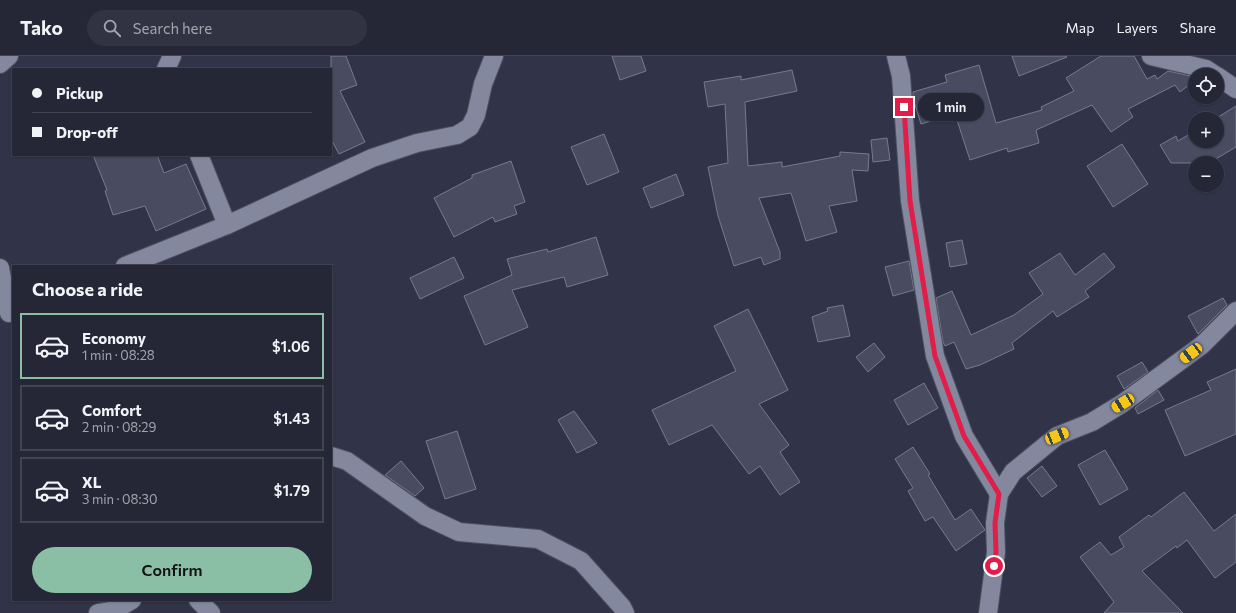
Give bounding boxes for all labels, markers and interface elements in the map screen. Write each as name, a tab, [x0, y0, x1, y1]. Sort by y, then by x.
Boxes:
search box	[87, 10, 367, 46]
text: Tako	[20, 16, 63, 39]
icon: search	[101, 17, 123, 39]
text: Search here	[133, 19, 212, 37]
text: Map	[1066, 19, 1094, 36]
text: Layers	[1116, 19, 1158, 36]
text: Share	[1180, 19, 1216, 36]
map controls	[1188, 68, 1224, 192]
button: locate	[1188, 68, 1224, 104]
text: Pickup	[56, 84, 103, 102]
callout: 1 min	[918, 93, 984, 121]
route end	[895, 98, 913, 116]
text: 1 min	[936, 99, 966, 115]
button: +	[1188, 112, 1224, 148]
text: Drop-off	[56, 123, 118, 141]
button: −	[1188, 156, 1224, 192]
text: Choose a ride	[32, 278, 143, 300]
icon: car	[34, 328, 70, 364]
text: Economy	[82, 329, 146, 347]
text: $1.06	[272, 337, 310, 355]
car	[1178, 341, 1204, 365]
text: 1 min · 08:28	[82, 347, 155, 363]
car	[1110, 392, 1136, 414]
icon: car	[34, 400, 70, 436]
text: Comfort	[82, 401, 142, 419]
text: $1.43	[273, 409, 310, 427]
text: 2 min · 08:29	[82, 419, 156, 435]
car	[1044, 426, 1070, 446]
icon: car	[34, 472, 70, 508]
text: XL	[82, 473, 101, 491]
text: $1.79	[274, 481, 310, 499]
text: 3 min · 08:30	[82, 491, 157, 507]
button: Confirm	[32, 547, 312, 593]
route start	[985, 557, 1003, 575]

